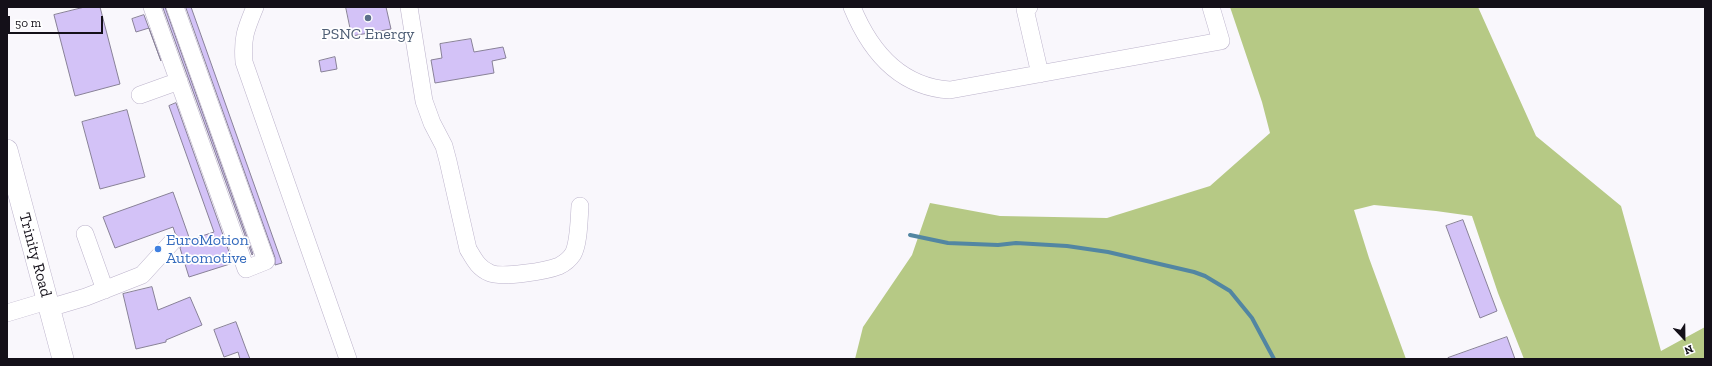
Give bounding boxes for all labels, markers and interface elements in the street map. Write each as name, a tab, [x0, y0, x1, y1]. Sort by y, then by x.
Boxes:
scale bar	[10, 8, 105, 34]
marker: PSNC Energy	[363, 13, 373, 23]
text: 50 m	[15, 16, 41, 30]
place label: PSNC Energy	[321, 24, 415, 44]
street label: Trinity Road	[15, 211, 55, 299]
place label: EuroMotion Automotive	[166, 230, 249, 268]
marker: EuroMotion Automotive	[153, 244, 163, 254]
north arrow	[1664, 318, 1704, 358]
text: N	[1682, 342, 1695, 357]

